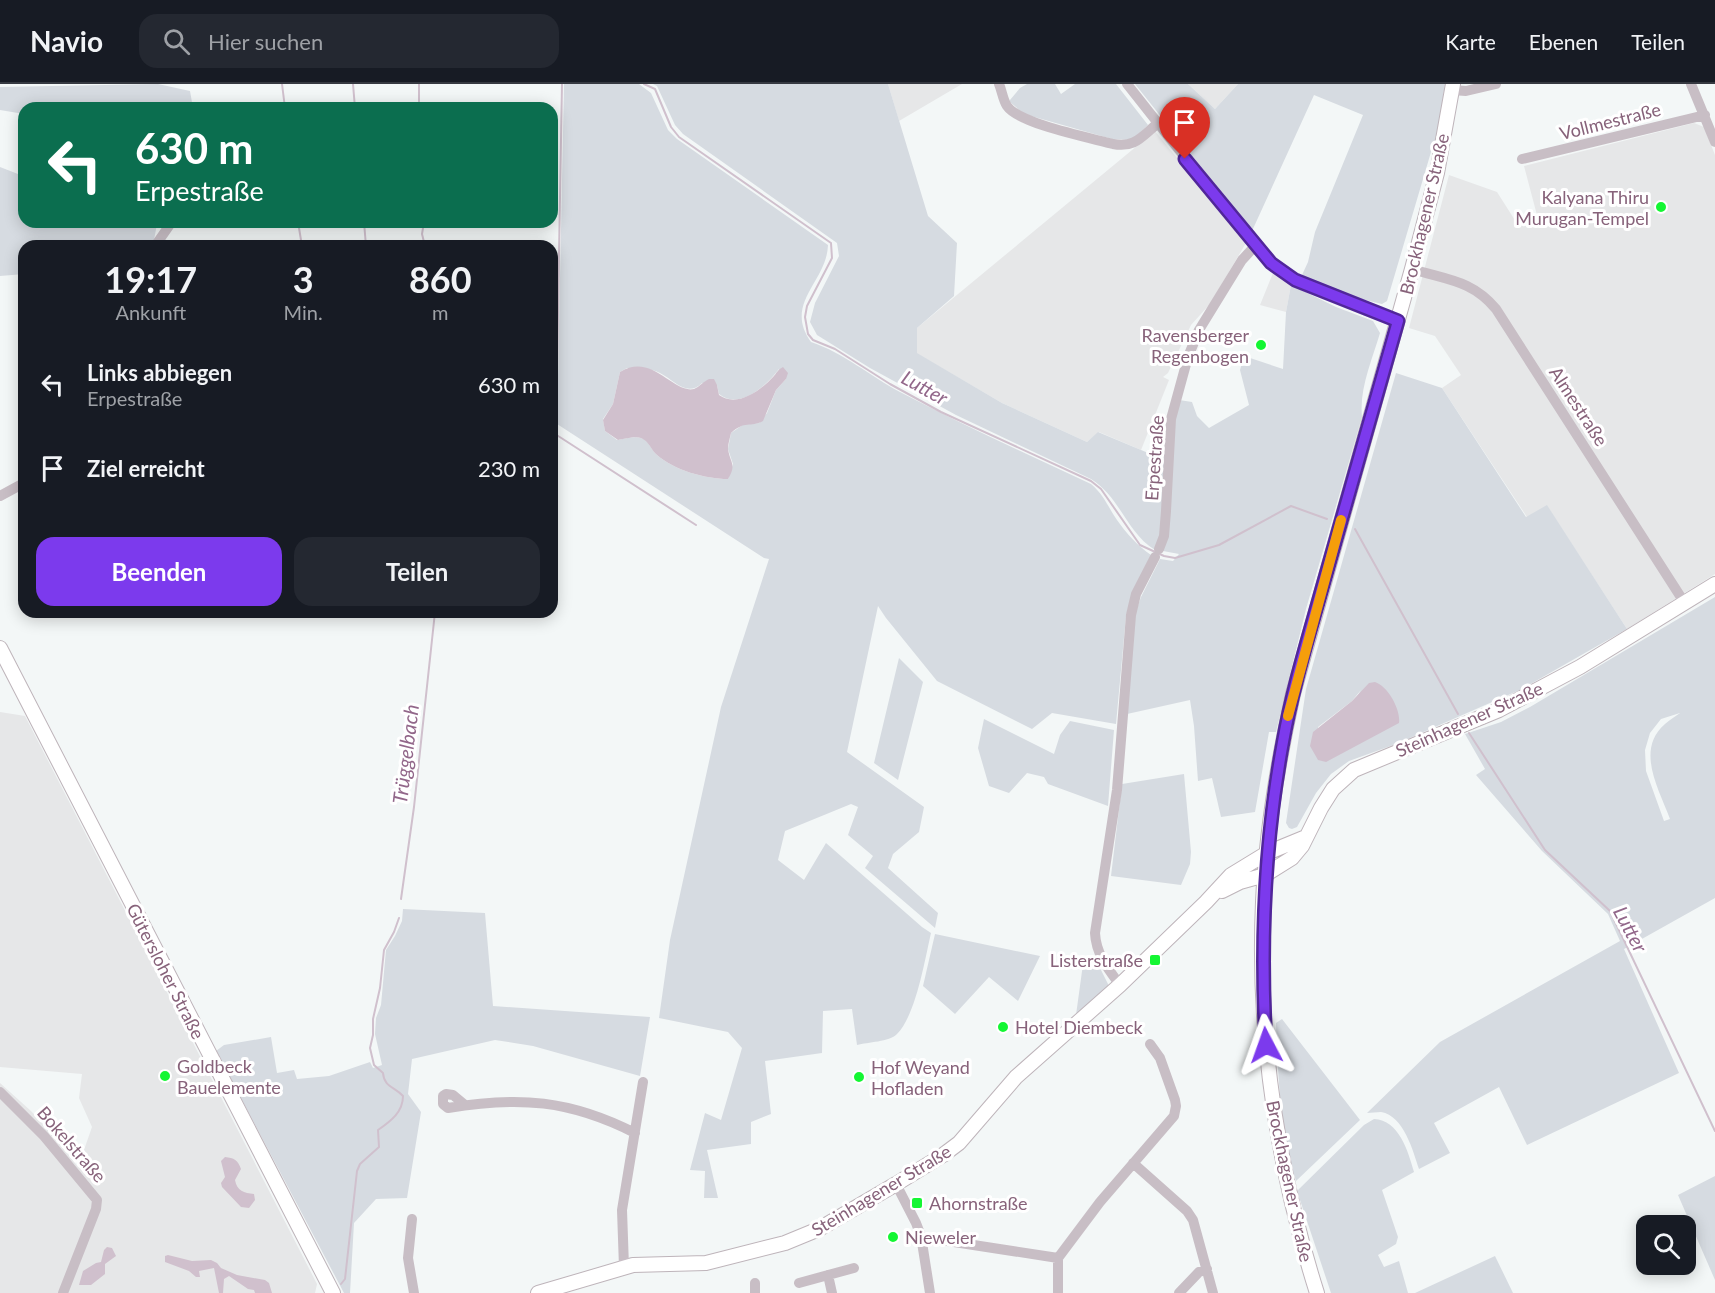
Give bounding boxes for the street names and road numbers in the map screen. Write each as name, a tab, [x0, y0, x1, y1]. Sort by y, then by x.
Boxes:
street label: Vollmestraße	[1557, 98, 1663, 144]
street label: Brockhagener Straße	[1395, 131, 1453, 297]
street label: Almestraße	[1545, 362, 1613, 450]
street label: Erpestraße	[1140, 414, 1168, 502]
street label: Steinhagener Straße	[1392, 677, 1546, 761]
street label: Gütersloher Straße	[122, 900, 210, 1042]
street label: Brockhagener Straße	[1262, 1098, 1318, 1264]
street label: Bokelstraße	[33, 1101, 111, 1187]
street label: Steinhagener Straße	[807, 1140, 955, 1240]

